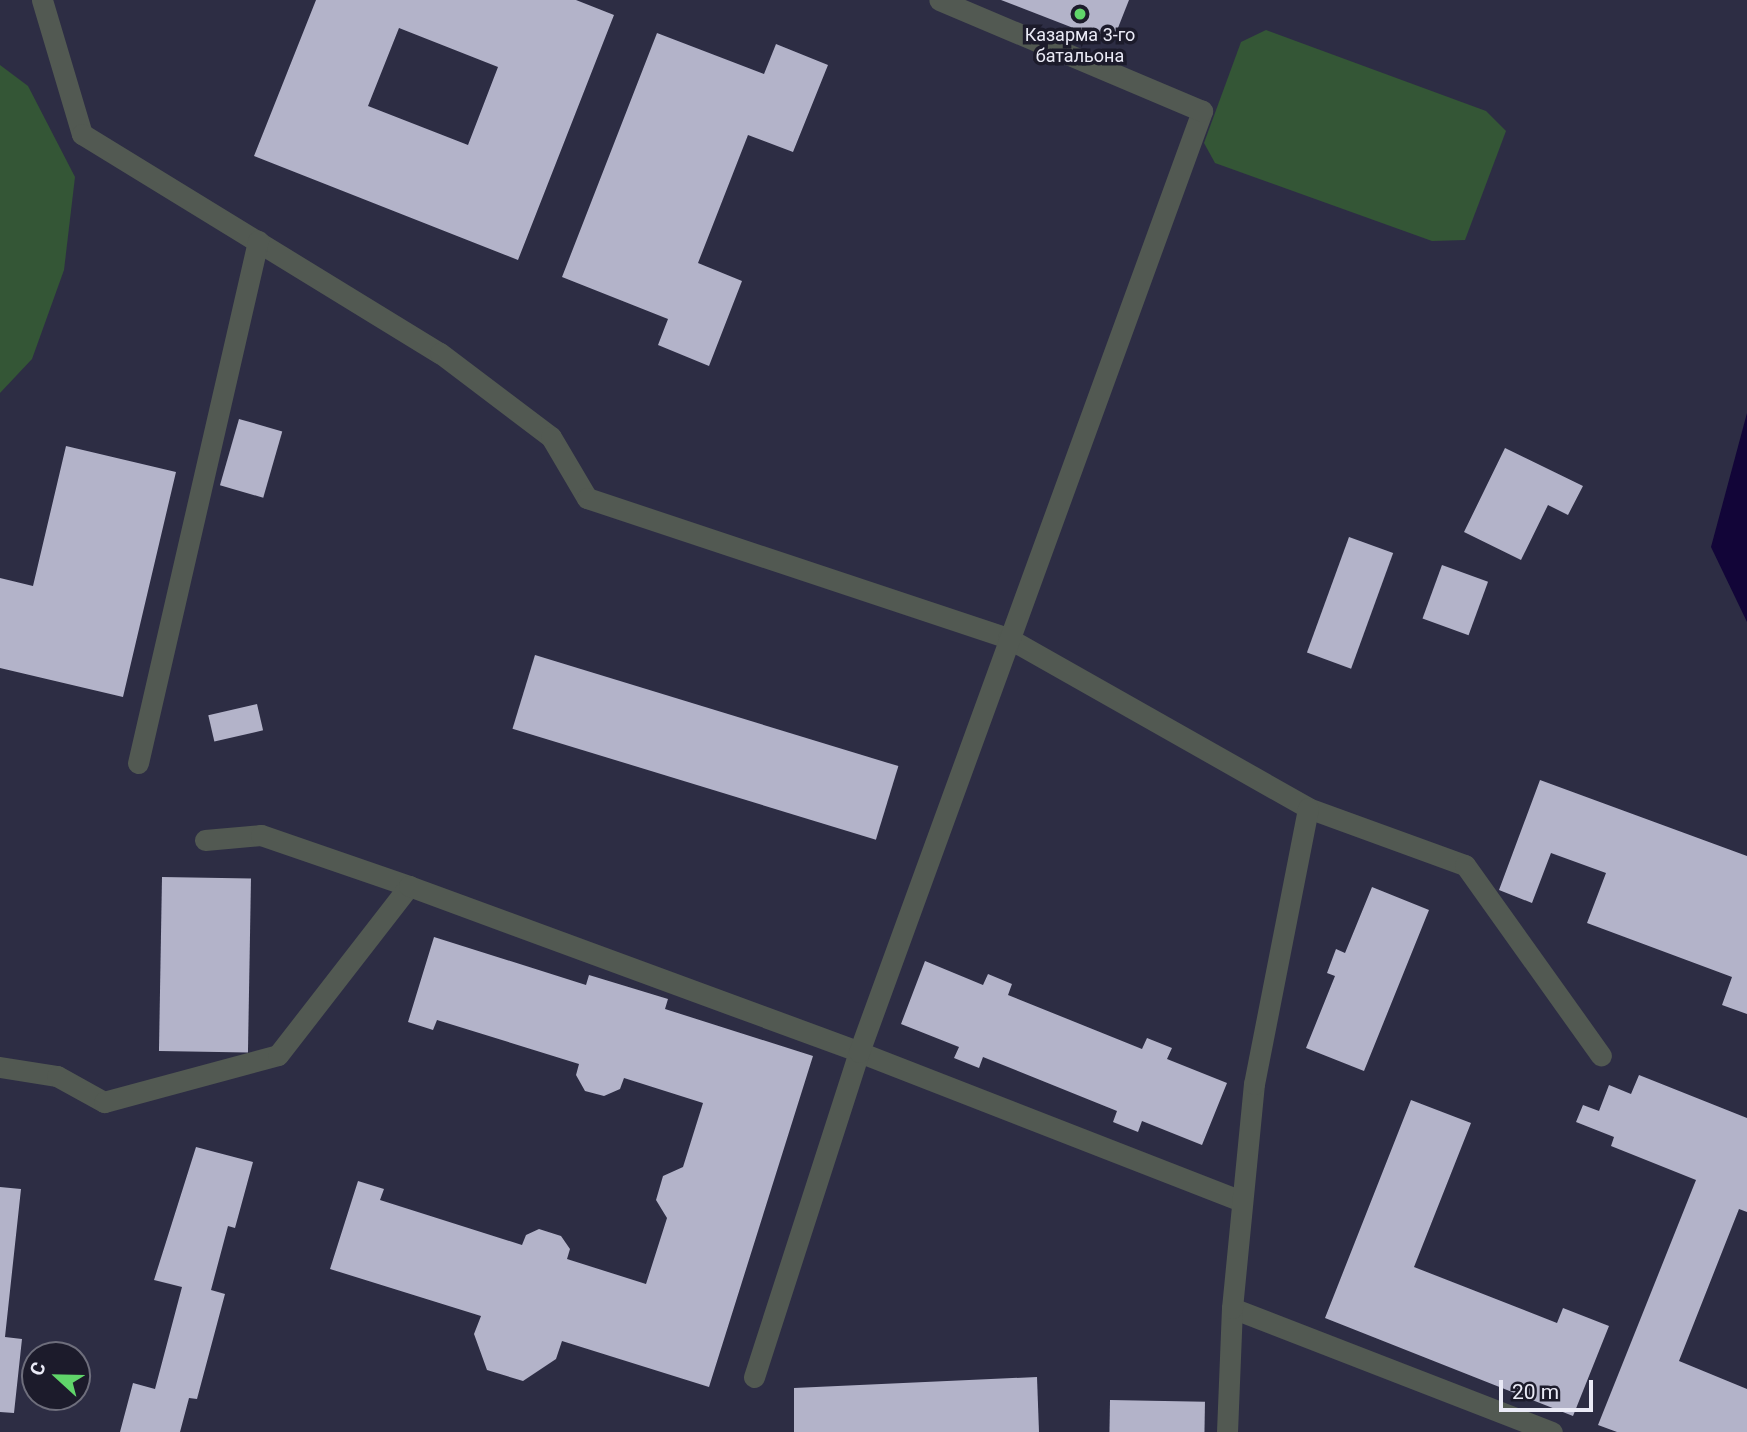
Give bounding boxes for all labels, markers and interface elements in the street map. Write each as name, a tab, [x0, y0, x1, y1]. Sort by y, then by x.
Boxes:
marker: Казарма 3-го батальона	[1072, 6, 1088, 22]
place label: Казарма 3-го батальона	[1025, 25, 1135, 68]
north arrow	[21, 1341, 91, 1411]
text: С	[25, 1359, 51, 1379]
scale bar	[1502, 1366, 1596, 1410]
text: 20 m	[1512, 1380, 1559, 1404]

